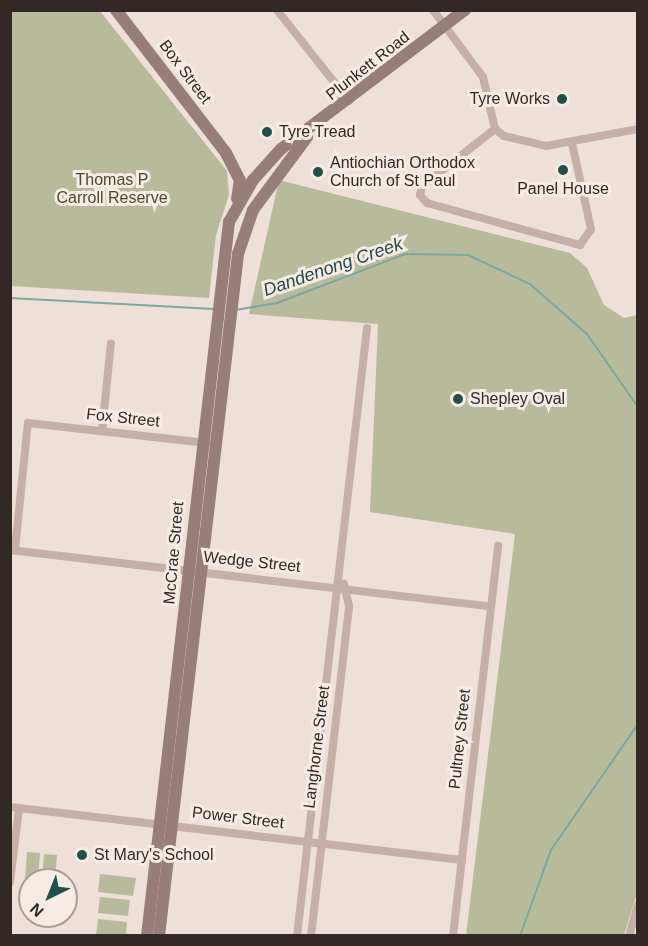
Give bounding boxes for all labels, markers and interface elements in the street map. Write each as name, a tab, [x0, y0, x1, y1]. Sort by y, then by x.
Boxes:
street label: Plunkett Road	[322, 27, 414, 105]
street label: Box Street	[155, 36, 215, 108]
place label: Tyre Works	[469, 89, 550, 109]
marker: Tyre Works	[555, 92, 569, 106]
place label: Tyre Tread	[279, 122, 356, 142]
marker: Tyre Tread	[260, 125, 274, 139]
place label: Antiochian Orthodox Church of St Paul	[330, 153, 475, 191]
marker: Panel House	[556, 163, 570, 177]
marker: Antiochian Orthodox Church of St Paul	[311, 165, 325, 179]
park label: Thomas P Carroll Reserve	[56, 170, 168, 208]
place label: Panel House	[517, 179, 609, 199]
water label: Dandenong Creek	[260, 233, 406, 301]
place label: Shepley Oval	[470, 389, 565, 409]
marker: Shepley Oval	[451, 392, 465, 406]
street label: Fox Street	[85, 405, 161, 431]
street label: McCrae Street	[160, 501, 188, 605]
street label: Wedge Street	[202, 547, 302, 577]
street label: Langhorne Street	[300, 684, 334, 810]
street label: Pultney Street	[445, 688, 475, 790]
street label: Power Street	[191, 803, 285, 833]
place label: St Mary's School	[94, 845, 214, 865]
marker: St Mary's School	[75, 848, 89, 862]
north arrow	[18, 868, 78, 928]
text: N	[27, 900, 47, 920]

